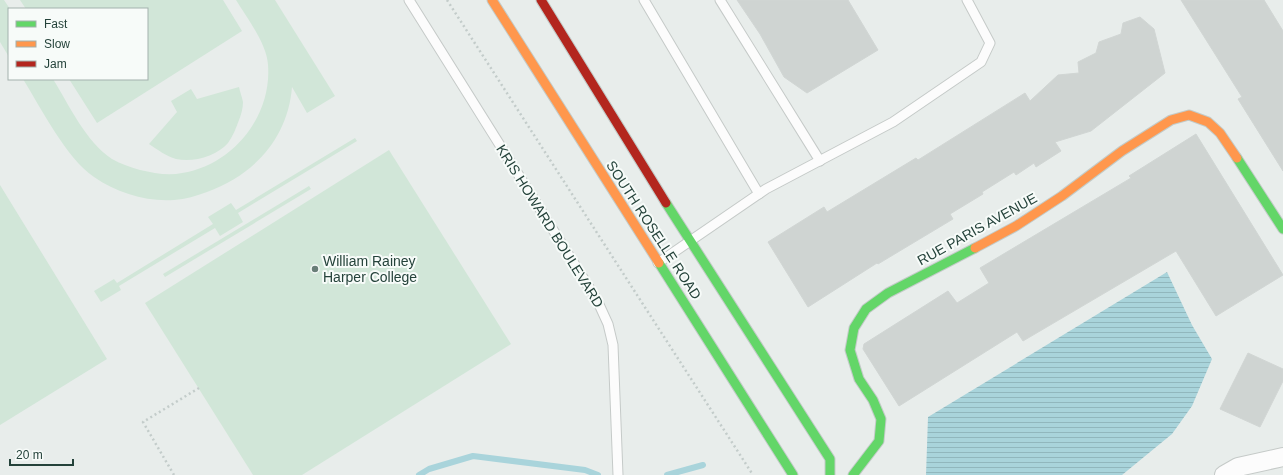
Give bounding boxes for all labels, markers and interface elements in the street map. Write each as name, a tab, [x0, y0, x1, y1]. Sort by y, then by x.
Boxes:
legend	[8, 8, 148, 80]
text: Fast	[44, 17, 68, 31]
text: Slow	[44, 37, 70, 51]
text: Jam	[44, 57, 67, 71]
street label: KRIS HOWARD BOULEVARD	[493, 142, 607, 310]
street label: SOUTH ROSELLE ROAD	[603, 158, 705, 302]
street label: RUE PARIS AVENUE	[914, 190, 1040, 268]
place label: William Rainey Harper College	[323, 253, 417, 285]
marker: William Rainey Harper College	[310, 264, 320, 274]
scale bar	[10, 441, 73, 467]
text: 20 m	[16, 448, 43, 462]

